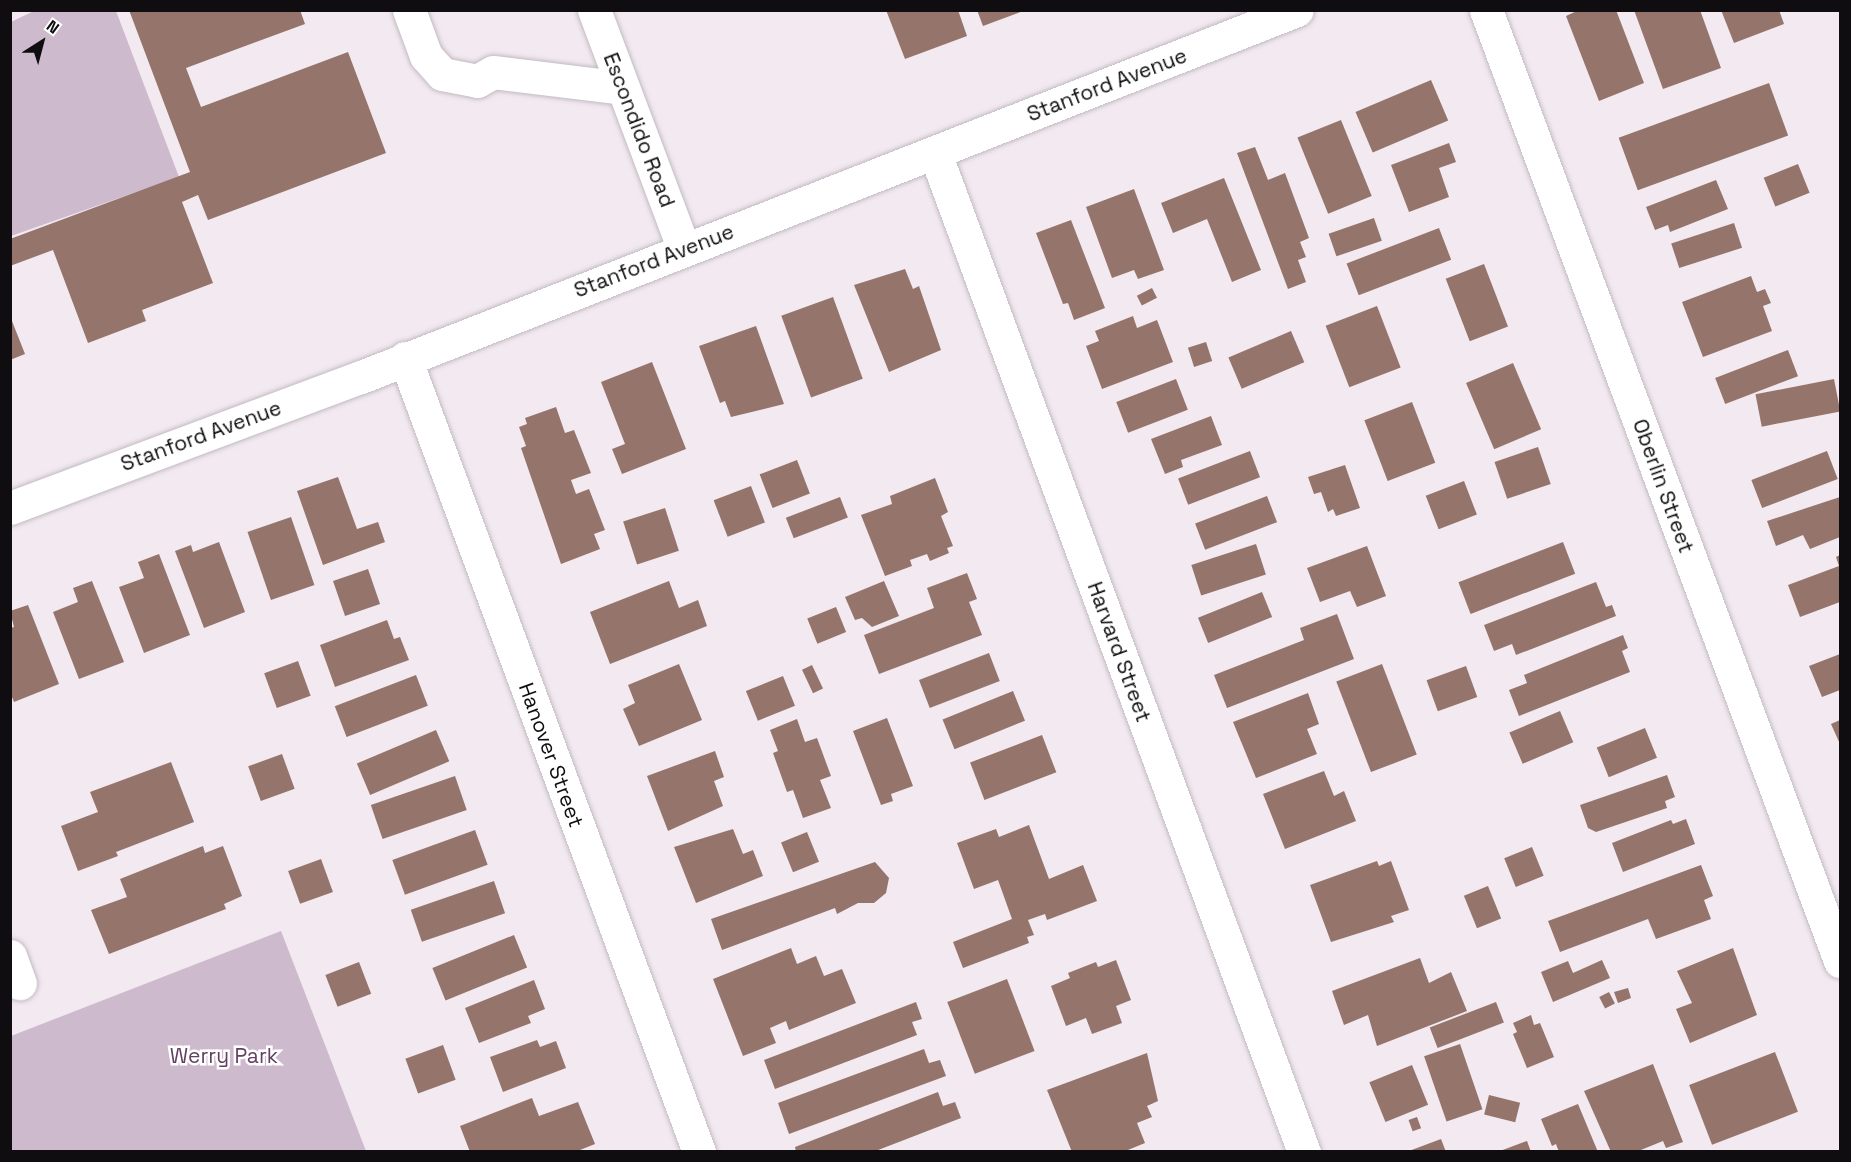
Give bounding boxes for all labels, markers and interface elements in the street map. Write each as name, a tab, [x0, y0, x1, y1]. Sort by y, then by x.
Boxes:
north arrow	[12, 12, 72, 72]
text: N	[42, 15, 63, 39]
street label: Stanford Avenue	[1023, 43, 1191, 127]
street label: Escondido Road	[598, 49, 680, 211]
street label: Stanford Avenue	[570, 219, 738, 303]
street label: Stanford Avenue	[117, 395, 285, 477]
street label: Oberlin Street	[1627, 416, 1699, 556]
street label: Harvard Street	[1082, 578, 1156, 726]
street label: Hanover Street	[513, 679, 589, 831]
park label: Werry Park	[170, 1043, 278, 1069]

